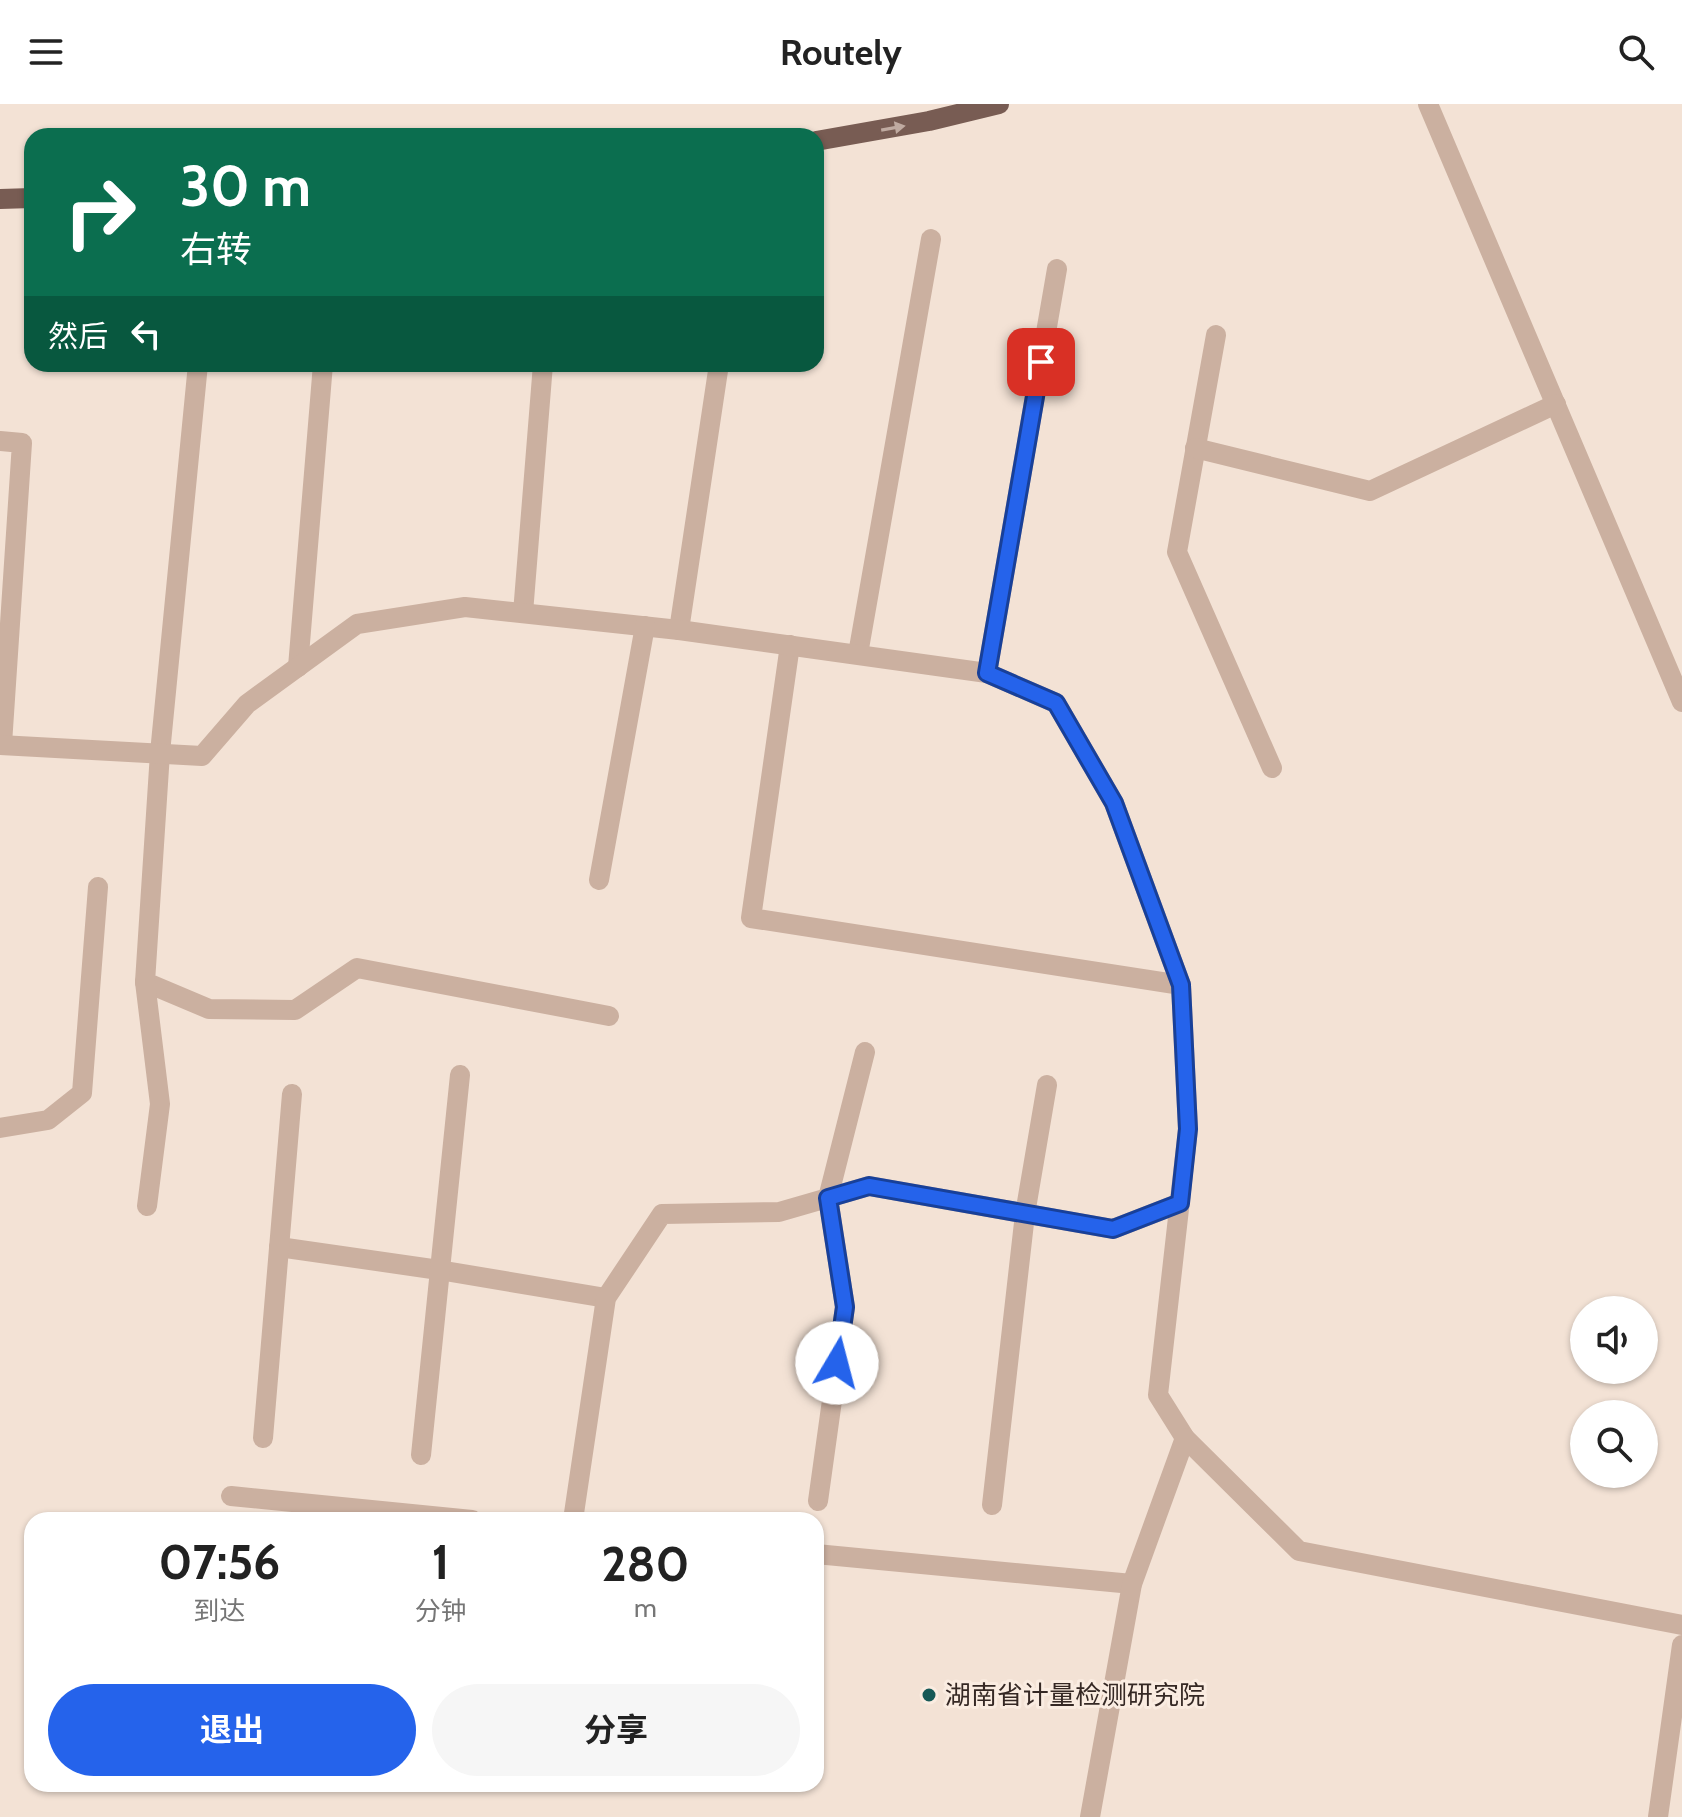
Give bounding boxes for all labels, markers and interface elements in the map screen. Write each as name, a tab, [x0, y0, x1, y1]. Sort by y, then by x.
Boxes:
icon: menu	[24, 30, 68, 74]
text: Routely	[780, 30, 902, 74]
icon: search	[1614, 30, 1658, 74]
one-way arrow	[881, 121, 906, 133]
text: 30 m	[180, 152, 311, 220]
icon: right	[48, 160, 152, 264]
text: 右转	[180, 227, 252, 271]
icon: left	[124, 312, 168, 356]
text: 然后	[48, 318, 108, 355]
pin	[1007, 328, 1075, 396]
icon: arrive	[1019, 340, 1063, 384]
map controls	[1570, 1296, 1658, 1488]
button: sound	[1570, 1296, 1658, 1384]
position arrow	[795, 1321, 879, 1405]
button: search	[1570, 1400, 1658, 1488]
text: 07:56	[158, 1533, 280, 1591]
text: 1	[432, 1533, 450, 1591]
text: 280	[601, 1535, 689, 1593]
text: m	[634, 1592, 657, 1624]
text: 到达	[193, 1595, 245, 1627]
text: 分钟	[415, 1595, 467, 1627]
place label: 湖南省计量检测研究院	[945, 1679, 1205, 1711]
button: 退出	[48, 1684, 416, 1776]
button: 分享	[432, 1684, 800, 1776]
marker: 湖南省计量检测研究院	[920, 1686, 938, 1704]

